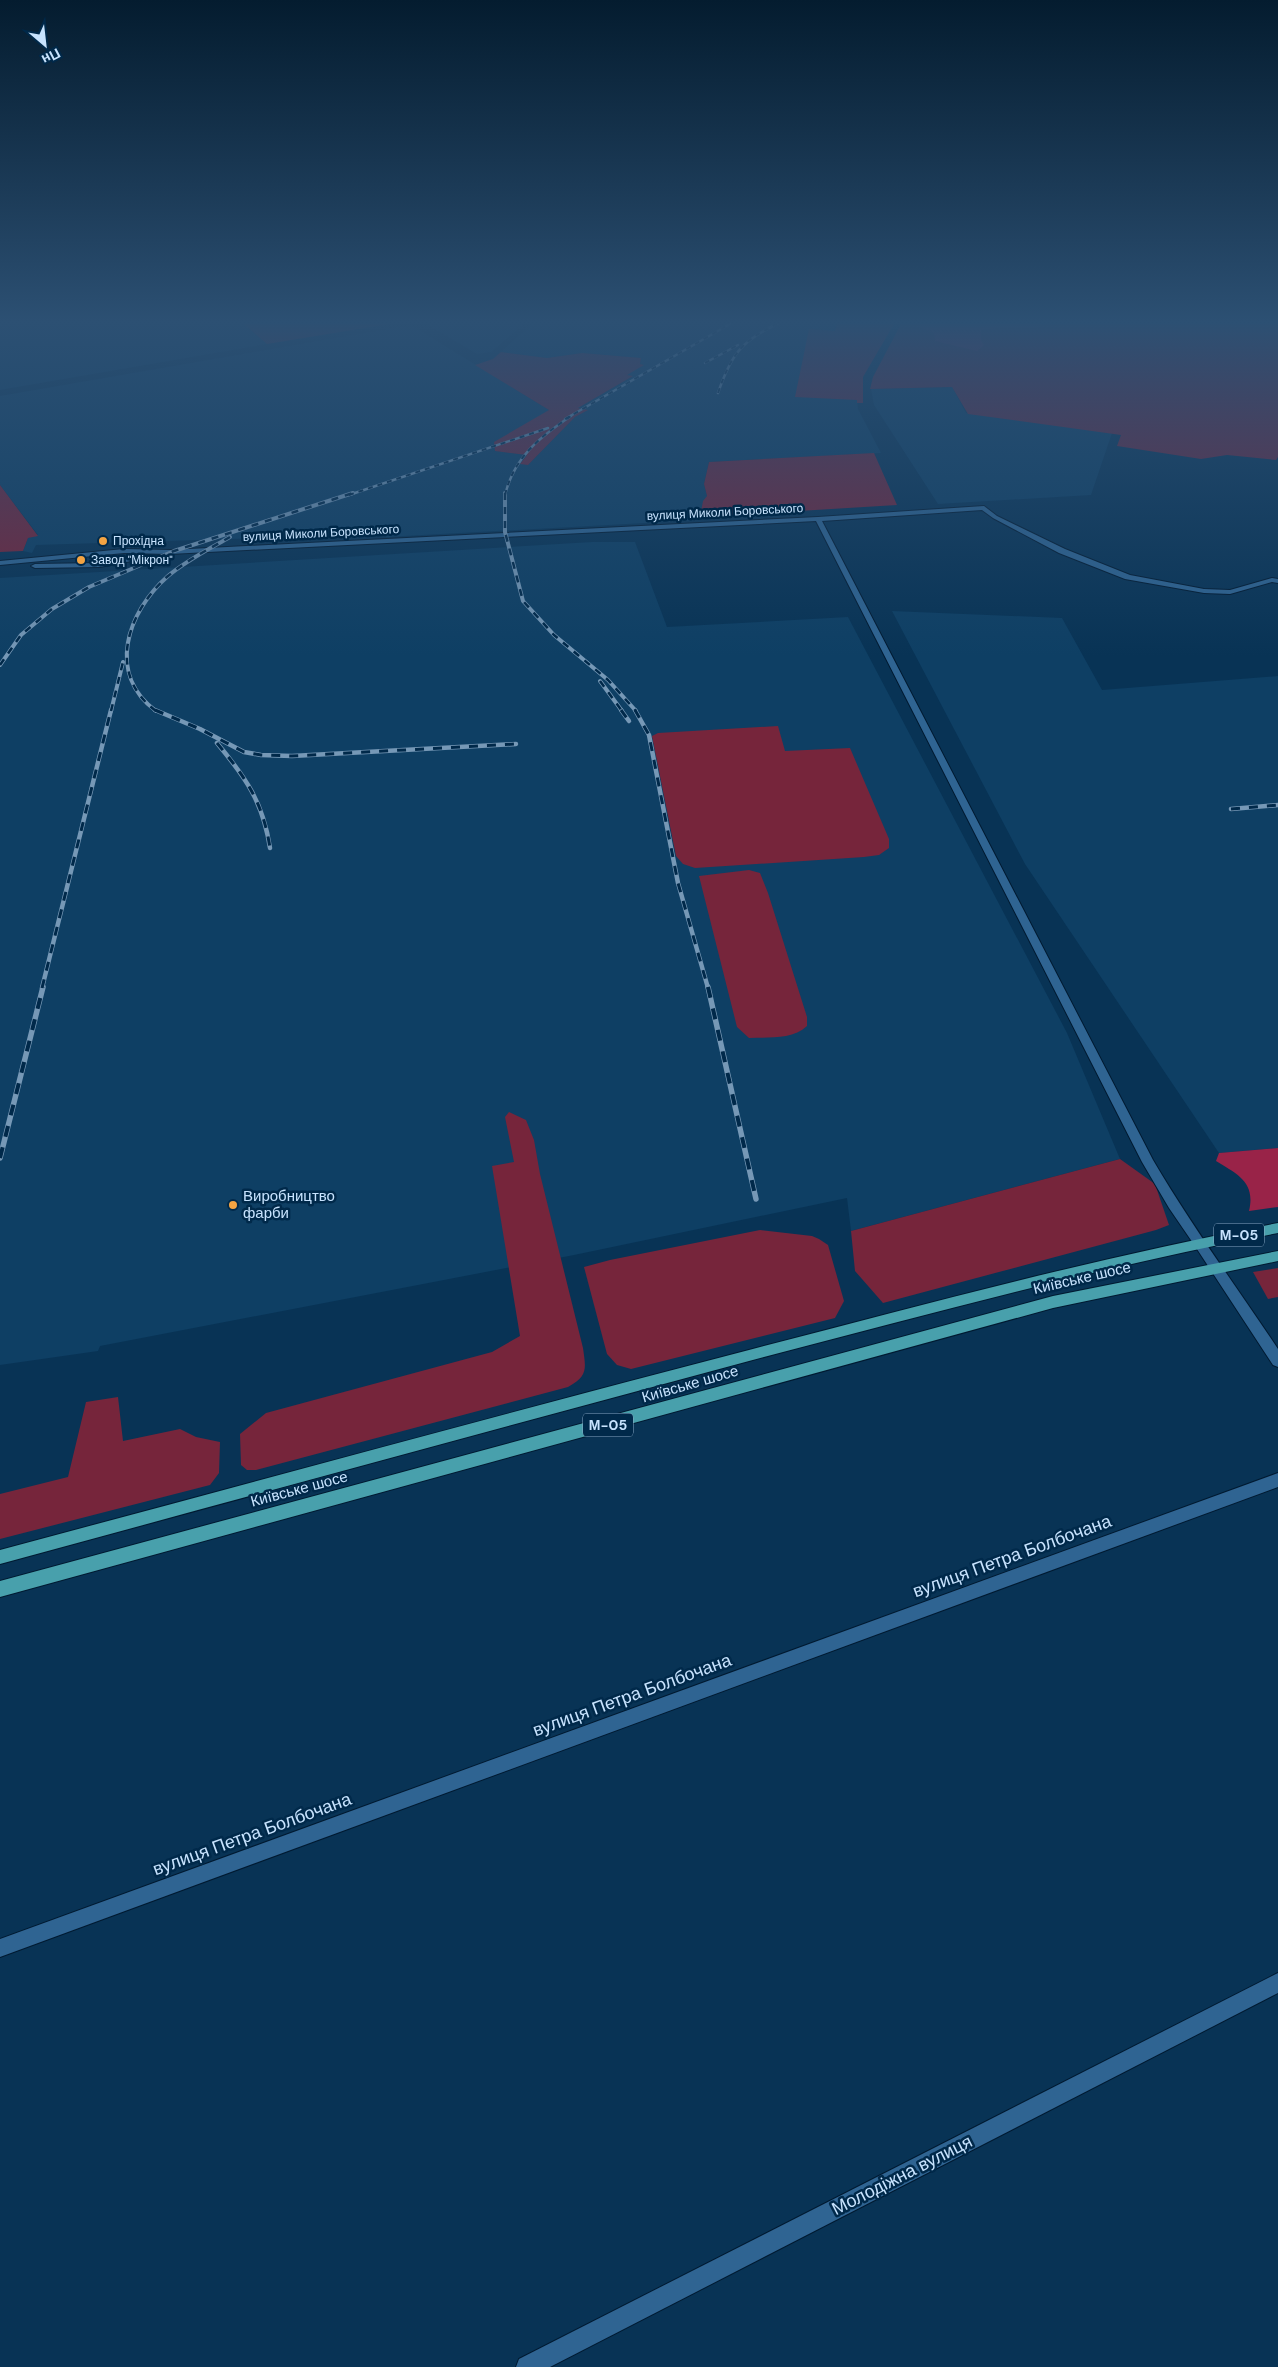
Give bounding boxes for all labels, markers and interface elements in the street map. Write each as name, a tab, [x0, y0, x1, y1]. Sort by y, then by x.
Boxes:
north arrow	[20, 20, 70, 70]
text: Пн	[39, 44, 64, 69]
street label: вулиця Миколи Боровського	[646, 500, 804, 524]
street label: вулиця Миколи Боровського	[242, 521, 400, 545]
place label: Прохідна	[113, 533, 164, 549]
marker: Прохідна	[97, 535, 109, 547]
place label: Завод "Мікрон"	[91, 552, 173, 568]
marker: Завод "Мікрон"	[75, 554, 87, 566]
place label: Виробництво фарби	[243, 1186, 335, 1223]
marker: Виробництво фарби	[227, 1199, 239, 1211]
road number: М-05	[1214, 1224, 1264, 1246]
street label: Київське шосе	[1031, 1257, 1133, 1299]
street label: Київське шосе	[639, 1361, 741, 1407]
road number: М-05	[583, 1414, 633, 1436]
street label: Київське шосе	[248, 1466, 350, 1512]
street label: вулиця Петра Болбочана	[909, 1509, 1116, 1603]
street label: вулиця Петра Болбочана	[529, 1648, 736, 1742]
street label: вулиця Петра Болбочана	[149, 1787, 356, 1881]
street label: Молодіжна вулиця	[828, 2129, 976, 2221]

